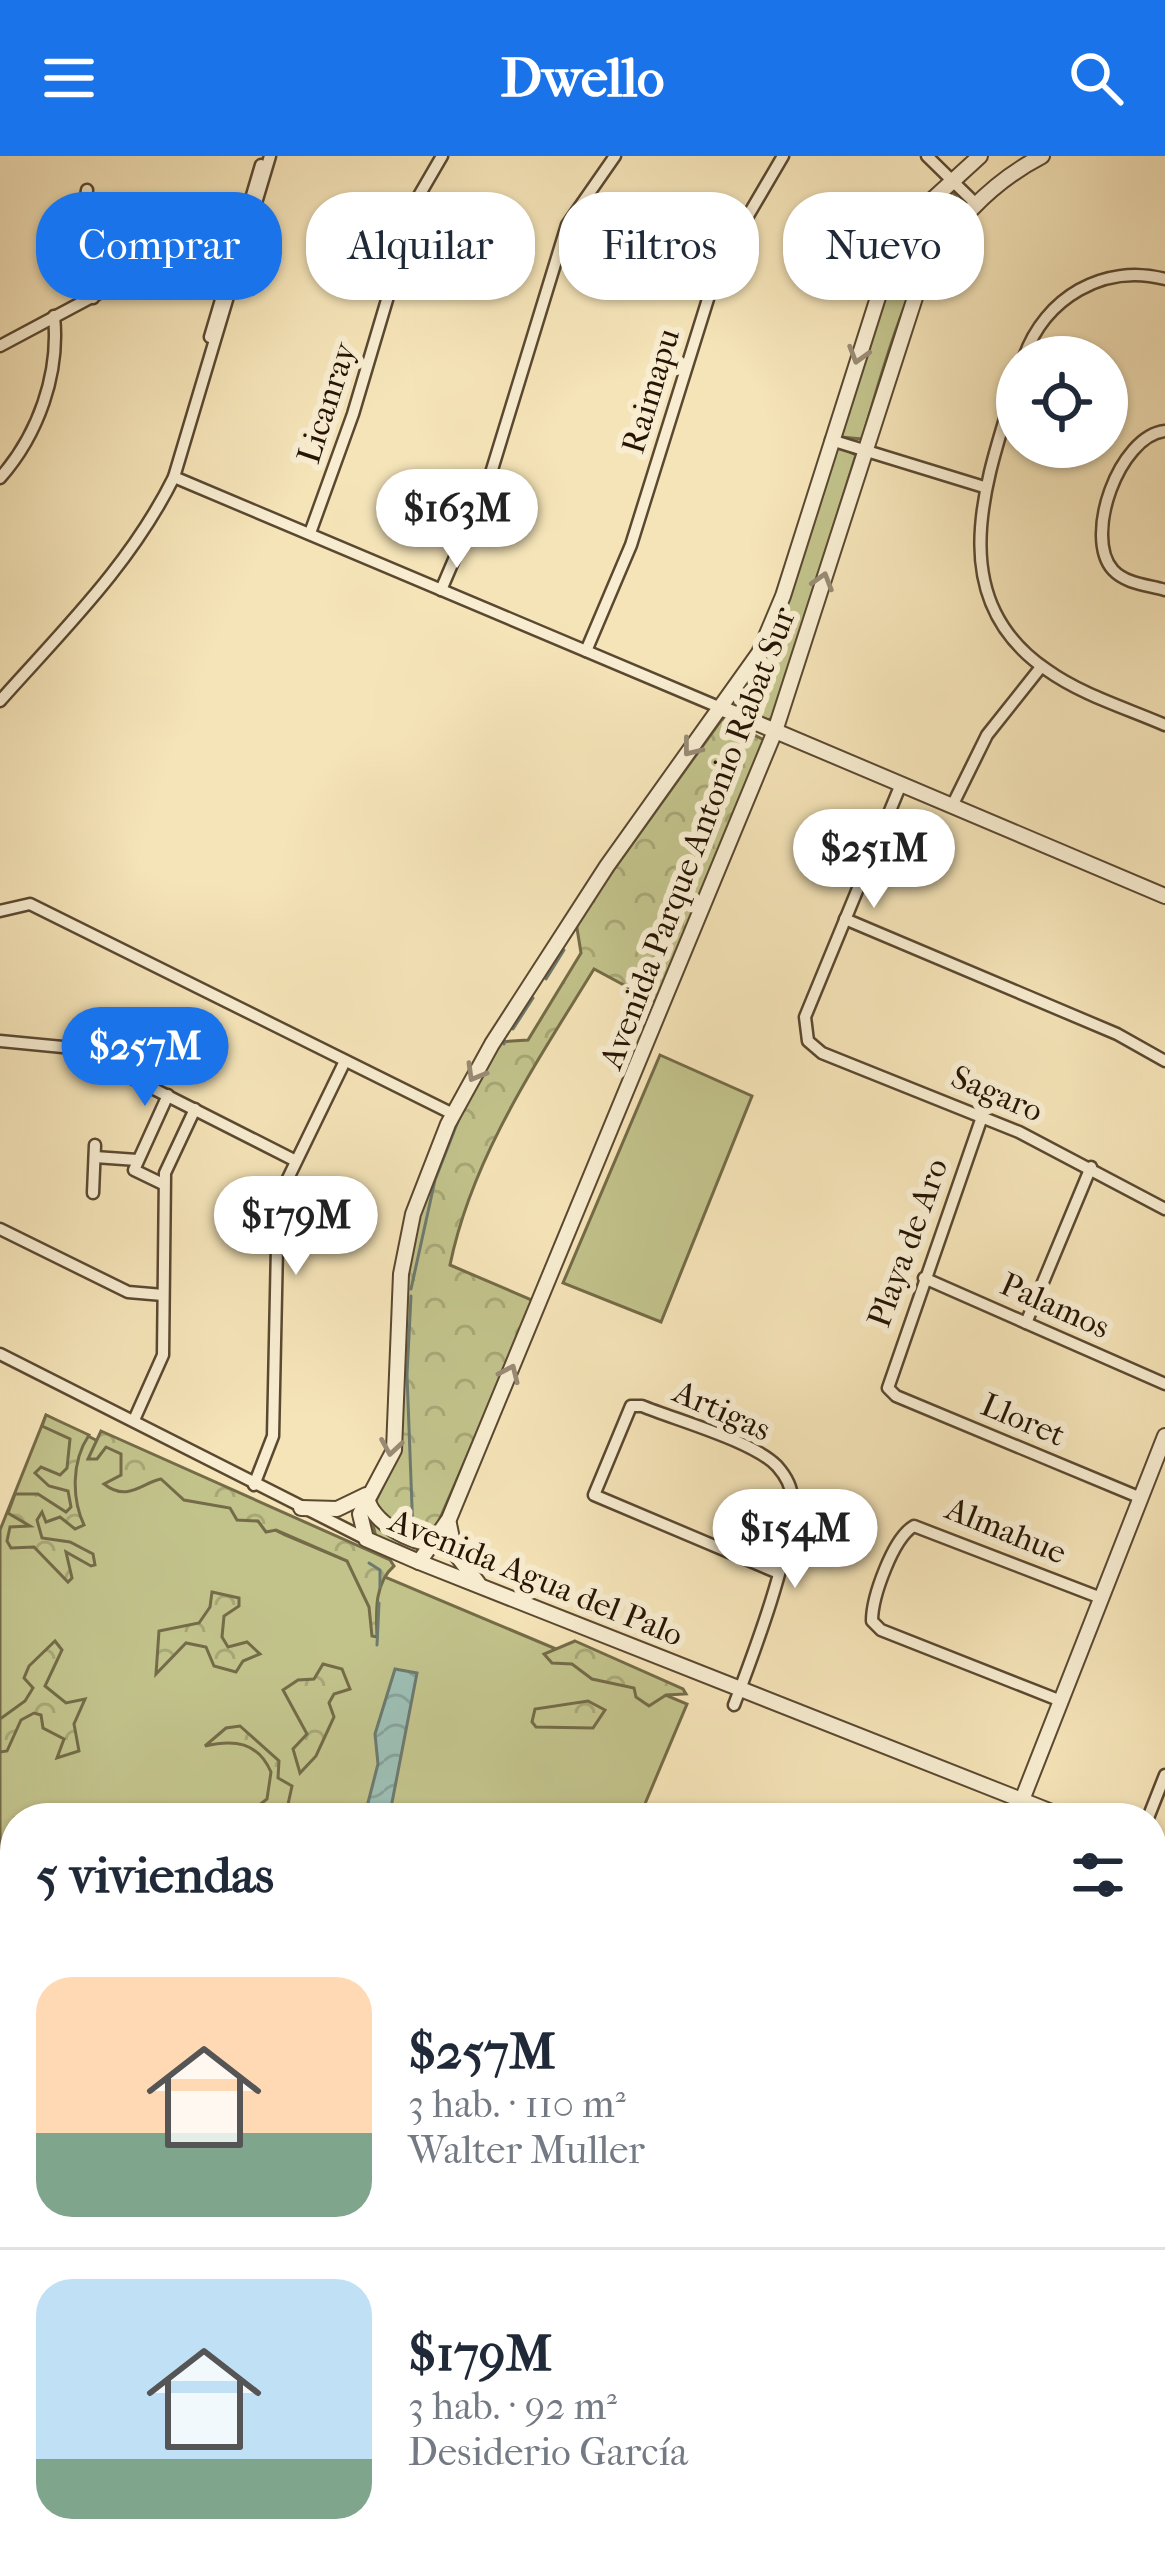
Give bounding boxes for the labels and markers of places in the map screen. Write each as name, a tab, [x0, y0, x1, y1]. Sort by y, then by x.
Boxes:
pin: $163M	[373, 469, 541, 571]
pin: $251M	[790, 809, 958, 911]
pin: $257M	[61, 1007, 229, 1109]
pin: $179M	[212, 1176, 380, 1278]
pin: $154M	[711, 1489, 879, 1591]

